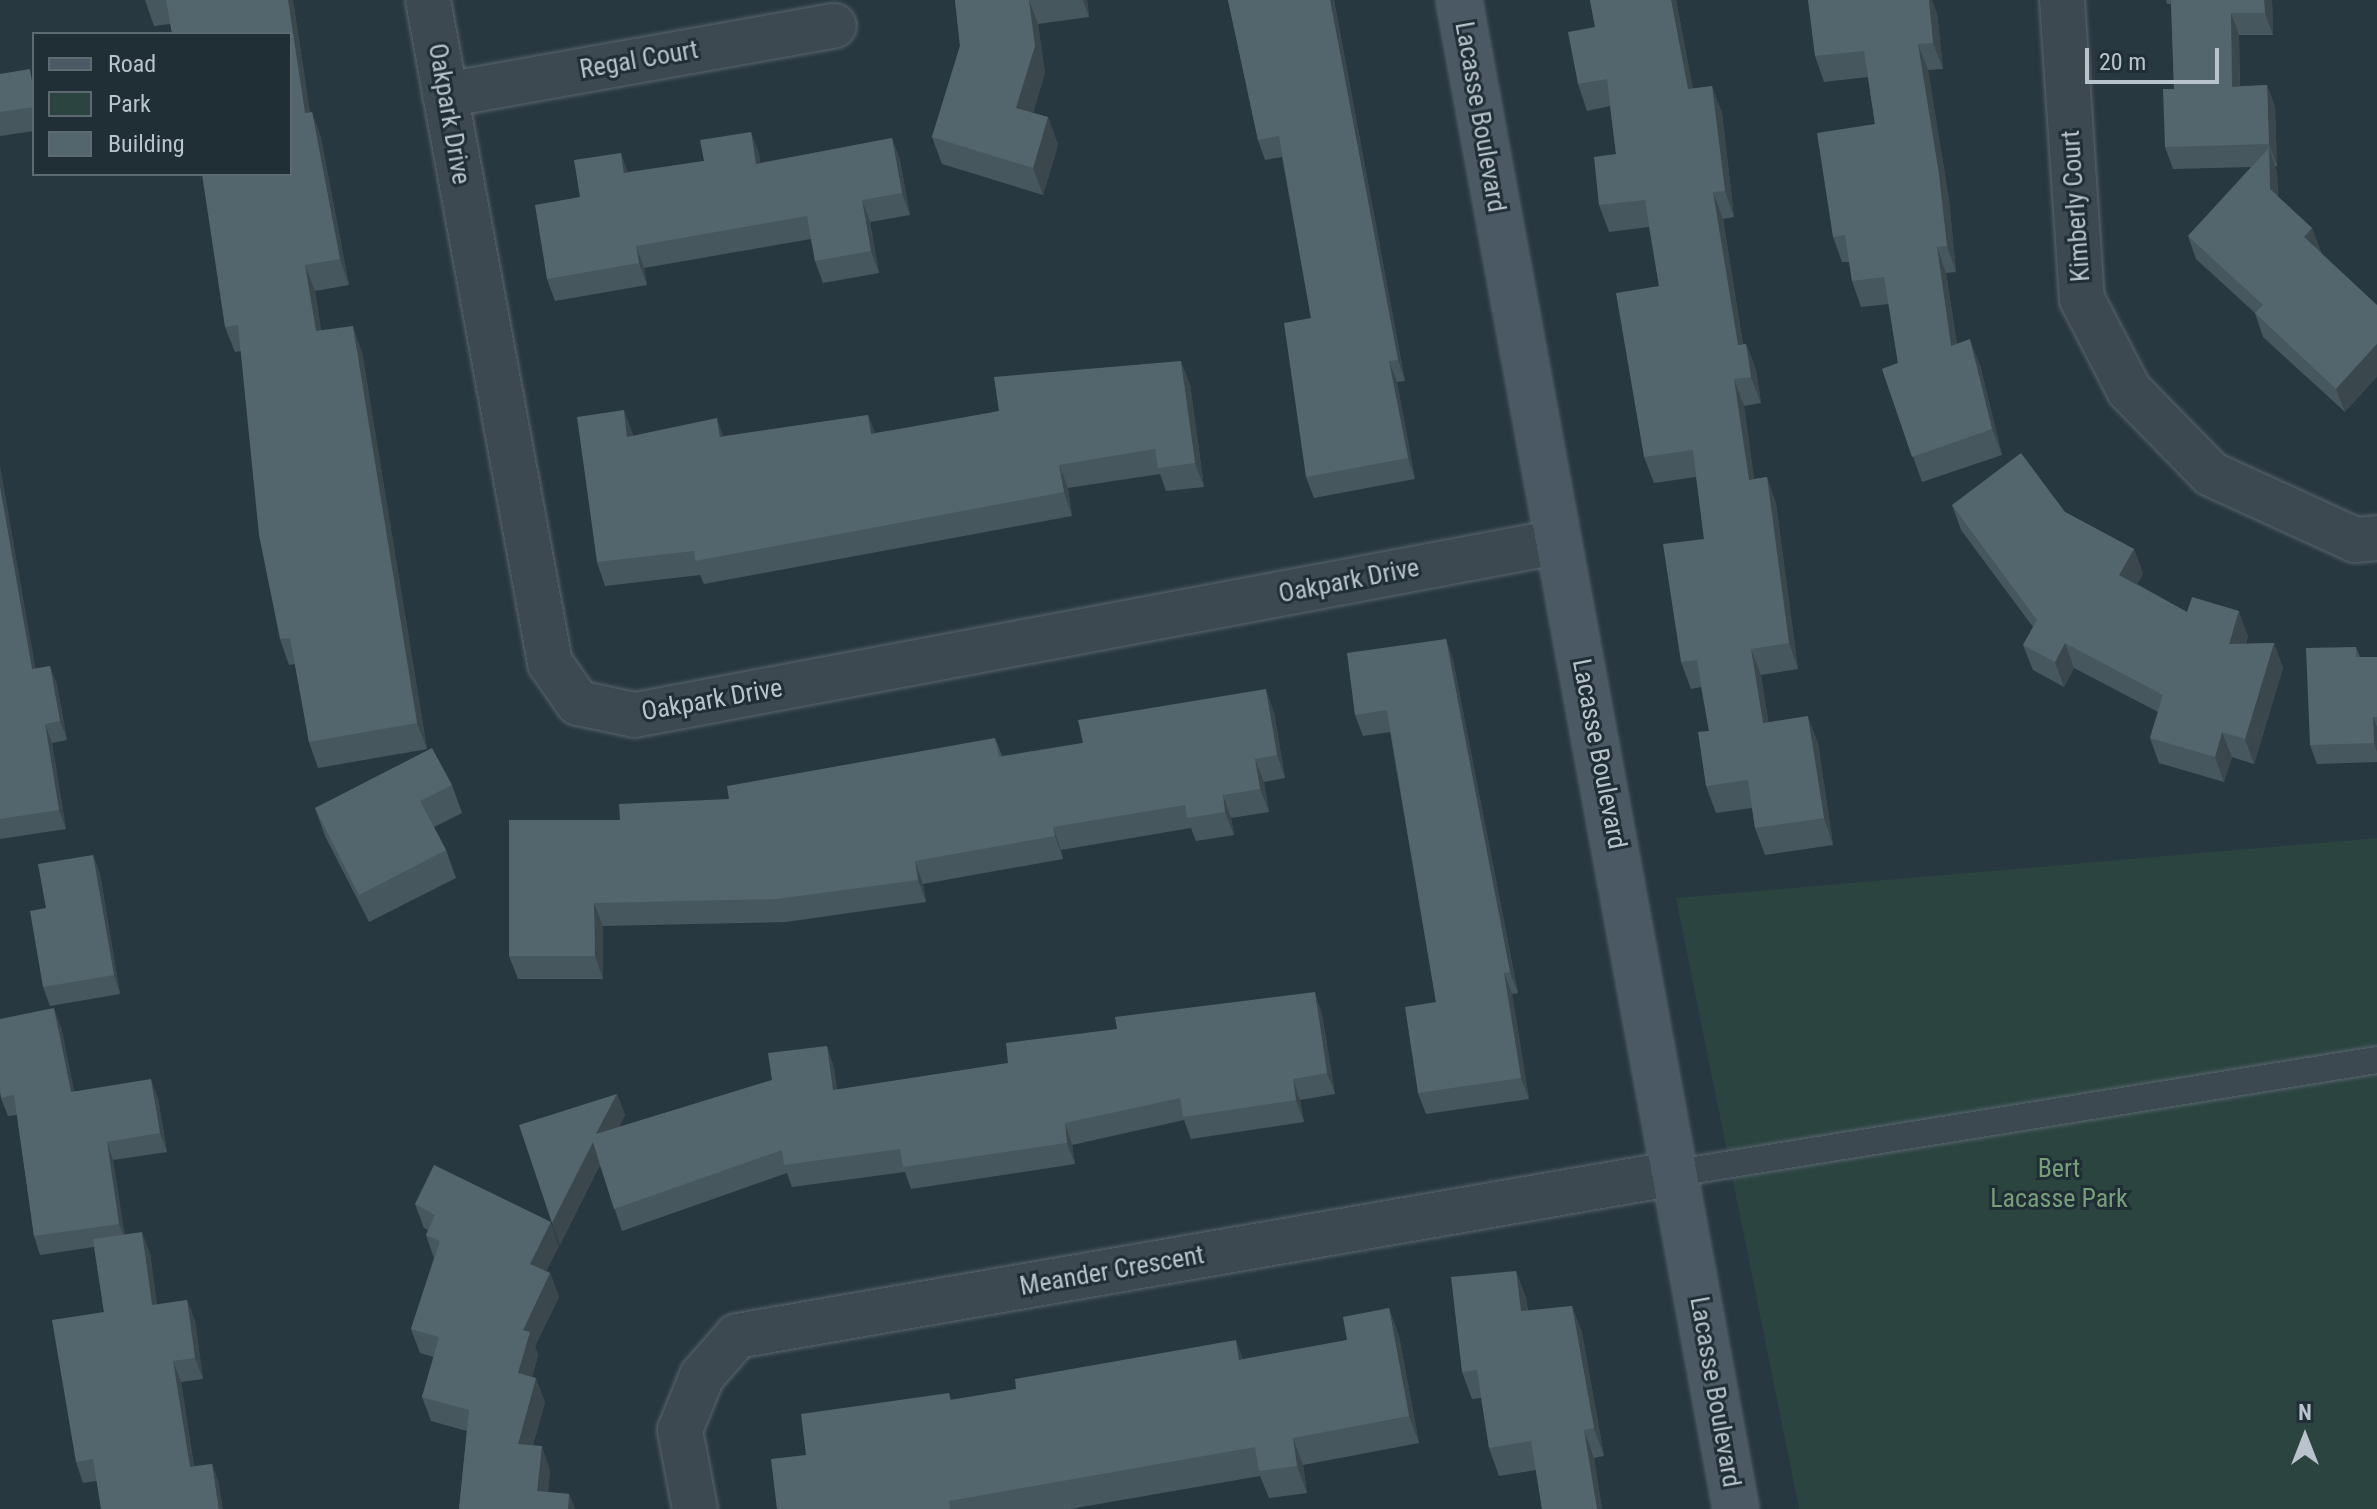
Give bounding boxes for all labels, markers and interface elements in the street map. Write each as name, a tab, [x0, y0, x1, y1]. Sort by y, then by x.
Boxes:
street label: Lacasse Boulevard	[1448, 19, 1512, 215]
legend	[32, 32, 292, 176]
scale bar	[2089, 32, 2223, 82]
street label: Regal Court	[577, 34, 701, 86]
street label: Oakpark Drive	[421, 41, 477, 187]
text: 20 m	[2099, 48, 2146, 76]
text: Road	[108, 50, 156, 78]
text: Park	[108, 90, 151, 118]
street label: Kimberly Court	[2055, 129, 2097, 283]
text: Building	[108, 130, 185, 158]
street label: Oakpark Drive	[1276, 552, 1422, 610]
street label: Lacasse Boulevard	[1565, 656, 1633, 852]
street label: Oakpark Drive	[639, 672, 785, 728]
park label: Bert Lacasse Park	[1990, 1153, 2128, 1214]
street label: Meander Crescent	[1017, 1239, 1207, 1303]
street label: Lacasse Boulevard	[1683, 1294, 1747, 1490]
north arrow	[2265, 1397, 2345, 1477]
text: N	[2298, 1400, 2312, 1425]

